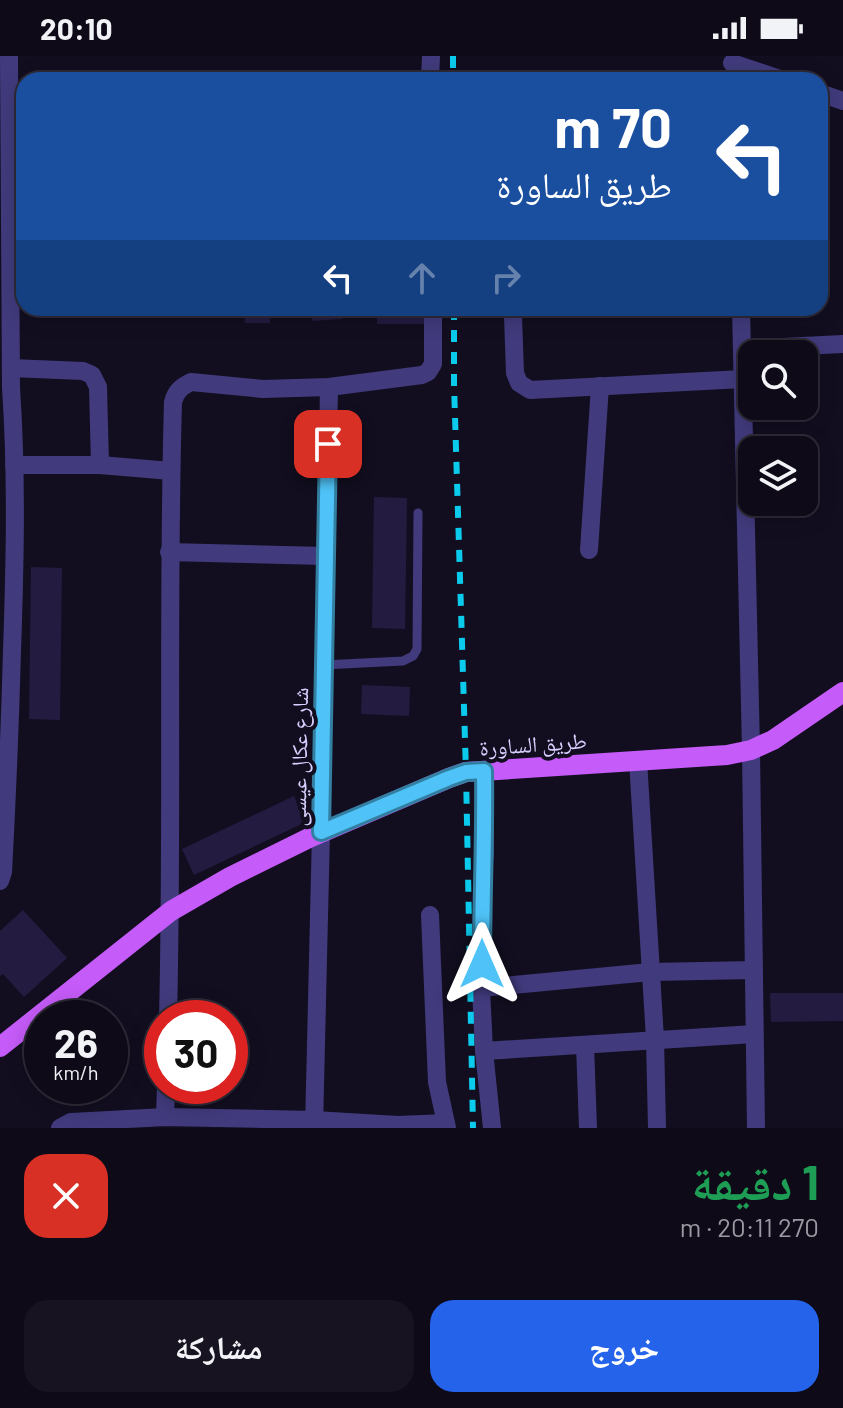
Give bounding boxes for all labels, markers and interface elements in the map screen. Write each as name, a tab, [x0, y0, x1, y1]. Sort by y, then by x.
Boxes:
text: 20:10	[40, 10, 113, 46]
text: 70 m	[554, 92, 672, 159]
icon: left	[700, 104, 804, 208]
text: طريق الساورة	[496, 162, 672, 205]
icon: left	[316, 256, 360, 300]
icon: ahead	[400, 256, 444, 300]
icon: right	[484, 256, 528, 300]
map controls	[738, 340, 818, 516]
button: search	[738, 340, 818, 420]
pin	[294, 410, 362, 478]
icon: arrive	[306, 422, 350, 466]
button: layers	[738, 436, 818, 516]
street label: شارع عكال عيسى	[284, 687, 314, 827]
street label: طريق الساورة	[479, 726, 588, 762]
position arrow	[440, 922, 524, 1006]
speed limit sign: 30	[144, 1000, 248, 1104]
text: 26	[54, 1018, 98, 1066]
text: km/h	[53, 1060, 99, 1084]
text: 1 دقيقة	[692, 1152, 819, 1210]
button: close	[24, 1154, 108, 1238]
text: 270 m · 20:11	[680, 1211, 819, 1242]
button: مشاركة	[24, 1300, 414, 1392]
button: خروج	[430, 1300, 819, 1392]

